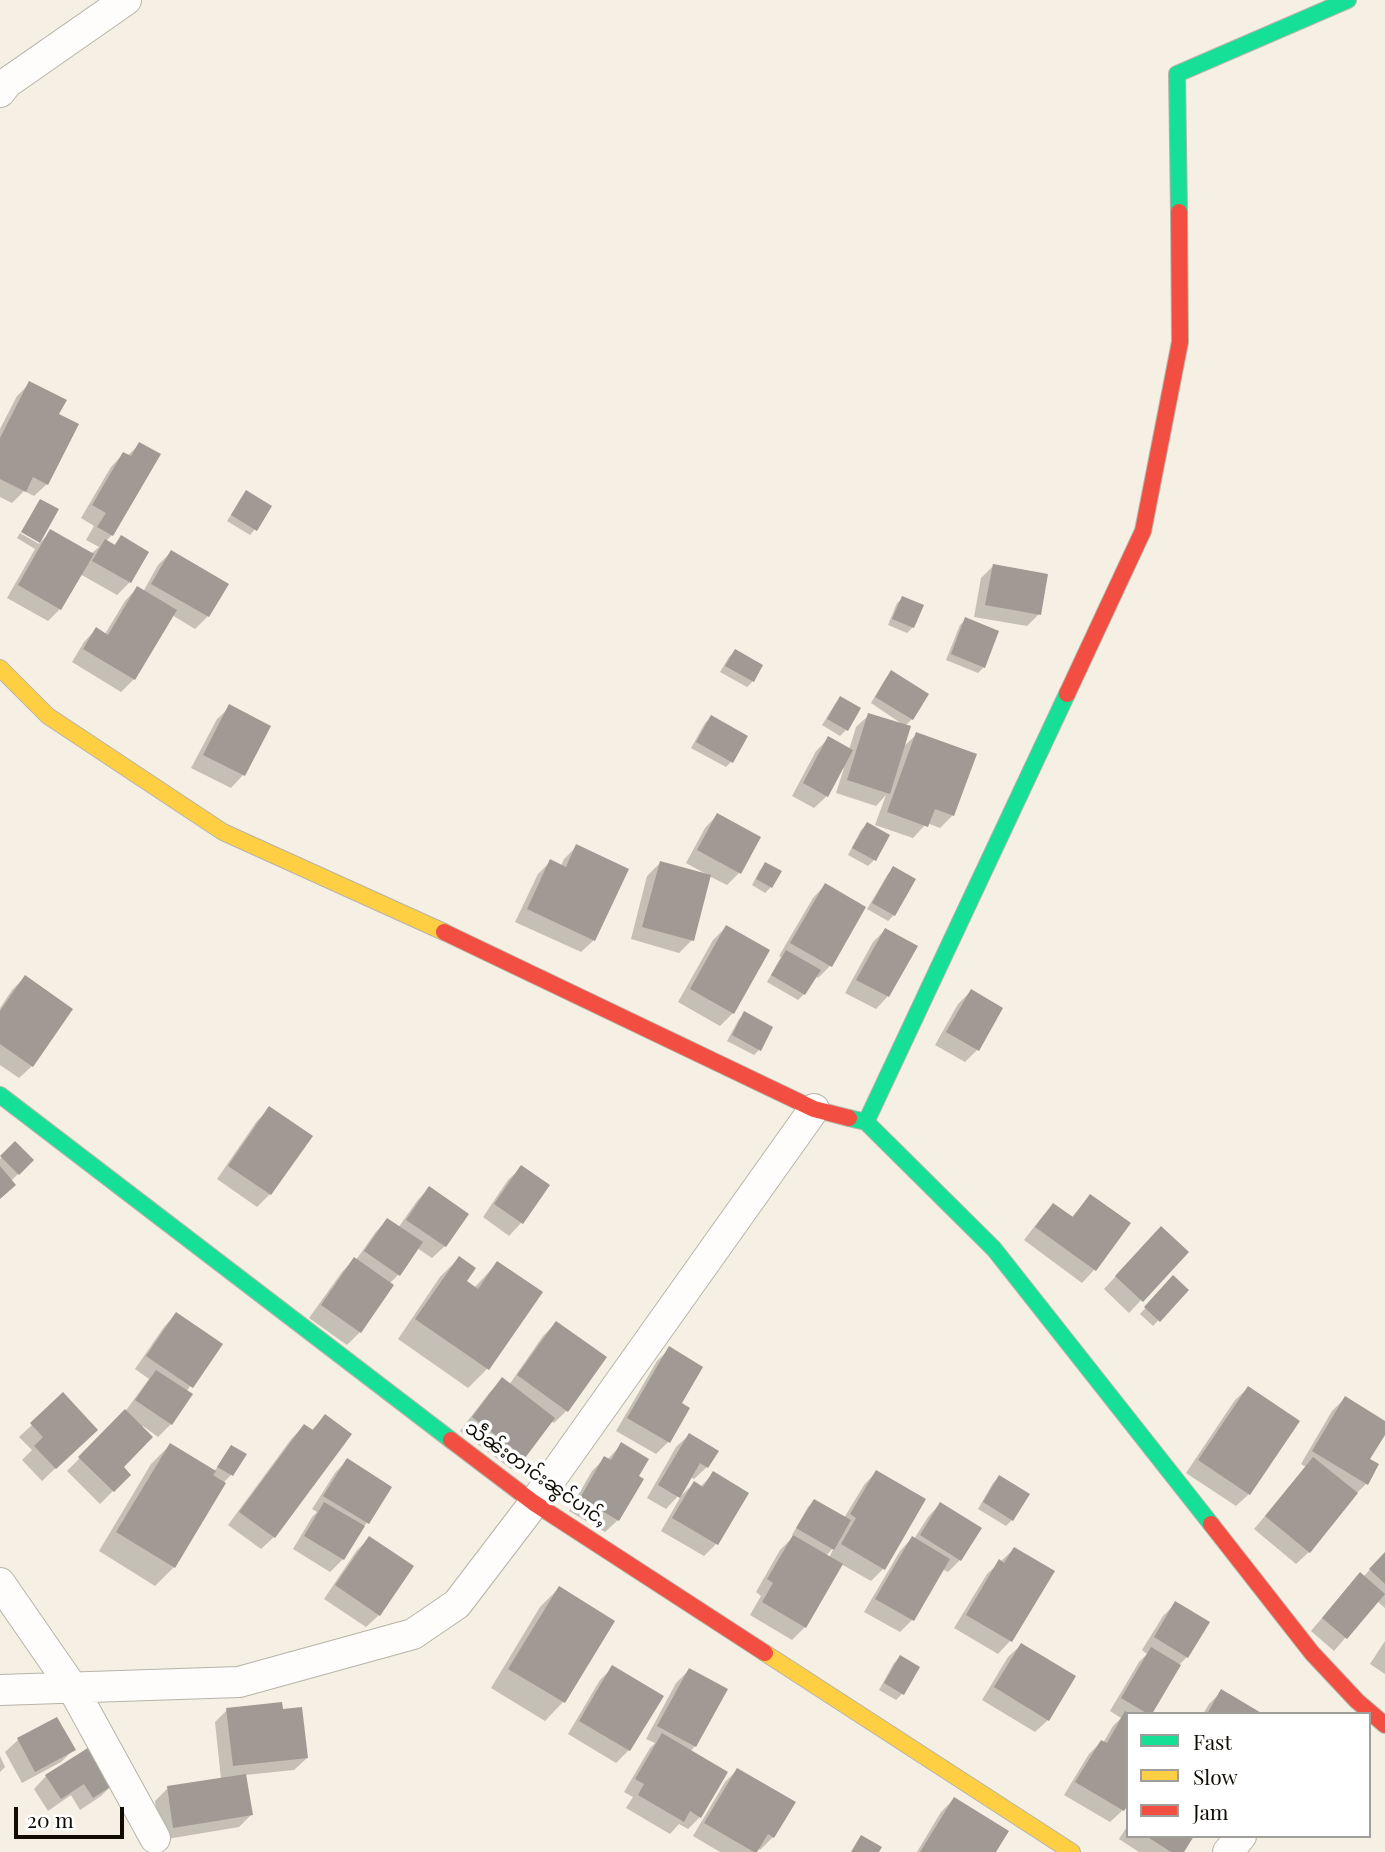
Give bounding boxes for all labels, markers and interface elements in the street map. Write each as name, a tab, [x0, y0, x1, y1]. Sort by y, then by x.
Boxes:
street label: သဵၼ်းတၢင်းၼွင်ပၢင်ႇ	[461, 1416, 611, 1532]
legend	[1126, 1712, 1371, 1838]
text: Fast	[1193, 1727, 1232, 1755]
text: Slow	[1193, 1762, 1238, 1790]
scale bar	[18, 1792, 128, 1836]
text: Jam	[1193, 1797, 1229, 1825]
text: 20 m	[27, 1805, 74, 1833]

